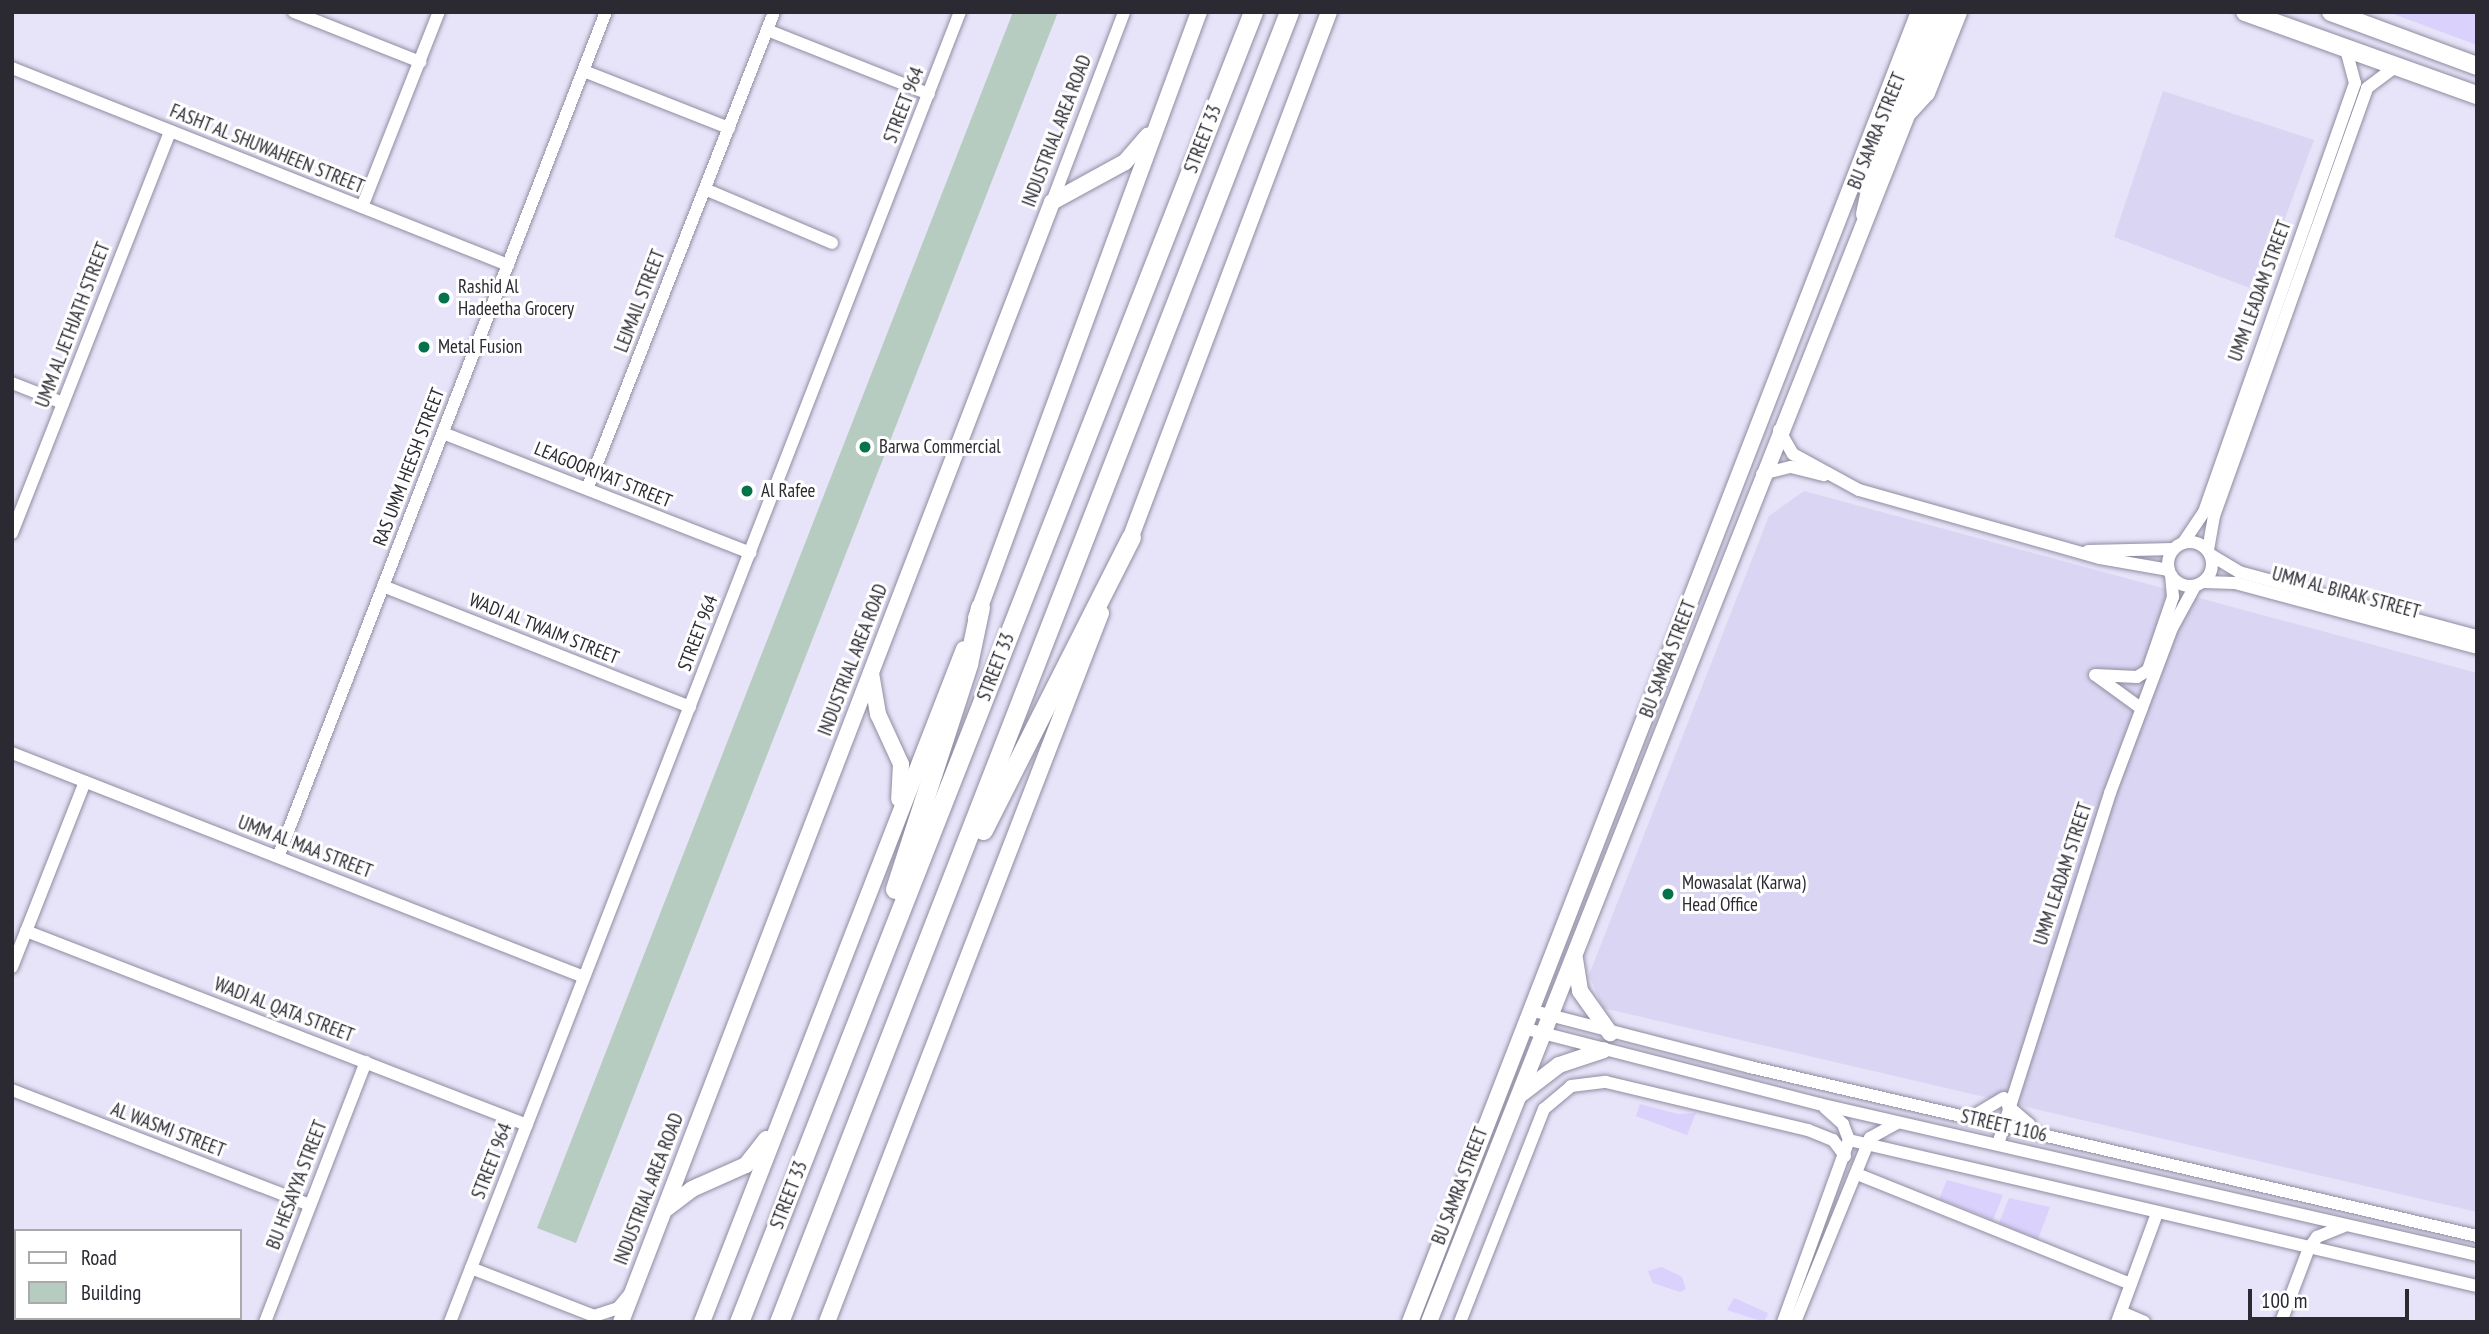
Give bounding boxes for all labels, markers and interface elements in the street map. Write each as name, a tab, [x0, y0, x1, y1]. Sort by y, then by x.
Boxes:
street label: INDUSTRIAL AREA ROAD	[1017, 51, 1097, 211]
street label: STREET 964	[879, 63, 929, 147]
street label: BU SAMRA STREET	[1843, 69, 1911, 193]
street label: FASHT AL SHUWAHEEN STREET	[166, 99, 368, 199]
street label: STREET 33	[1180, 101, 1226, 177]
street label: UMM LEADAM STREET	[2224, 217, 2296, 365]
street label: UMM AL JETHJATH STREET	[31, 239, 115, 411]
street label: LEJMAIL STREET	[610, 246, 670, 356]
place label: Rashid Al Hadeetha Grocery	[458, 276, 574, 320]
marker: Rashid Al Hadeetha Grocery	[436, 290, 452, 306]
place label: Metal Fusion	[438, 336, 522, 358]
marker: Metal Fusion	[416, 339, 432, 355]
street label: RAS UMM HEESH STREET	[368, 385, 450, 549]
place label: Barwa Commercial	[879, 436, 1001, 458]
street label: LEAGOORIYAT STREET	[531, 437, 675, 513]
marker: Barwa Commercial	[857, 439, 873, 455]
place label: Al Rafee	[761, 480, 815, 502]
marker: Al Rafee	[739, 483, 755, 499]
street label: UMM AL BIRAK STREET	[2269, 562, 2423, 624]
street label: INDUSTRIAL AREA ROAD	[813, 580, 893, 740]
street label: WADI AL TWAIM STREET	[465, 588, 623, 670]
street label: STREET 964	[673, 591, 723, 675]
street label: BU SAMRA STREET	[1635, 597, 1701, 721]
street label: STREET 33	[973, 629, 1019, 705]
street label: UMM LEADAM STREET	[2029, 800, 2097, 948]
street label: UMM AL MAA STREET	[234, 811, 376, 883]
place label: Mowasalat (Karwa) Head Office	[1682, 872, 1806, 916]
marker: Mowasalat (Karwa) Head Office	[1660, 886, 1676, 902]
street label: WADI AL QATA STREET	[210, 973, 358, 1047]
street label: AL WASMI STREET	[107, 1098, 229, 1162]
street label: STREET 1106	[1958, 1105, 2050, 1147]
street label: INDUSTRIAL AREA ROAD	[609, 1109, 689, 1269]
street label: BU HESAYYA STREET	[262, 1117, 332, 1253]
street label: STREET 964	[467, 1119, 517, 1203]
street label: BU SAMRA STREET	[1427, 1124, 1493, 1248]
street label: STREET 33	[766, 1157, 812, 1233]
legend	[14, 1229, 242, 1320]
text: Road	[81, 1244, 117, 1271]
scale bar	[2251, 1274, 2412, 1318]
text: Building	[81, 1279, 141, 1306]
text: 100 m	[2261, 1287, 2307, 1314]

